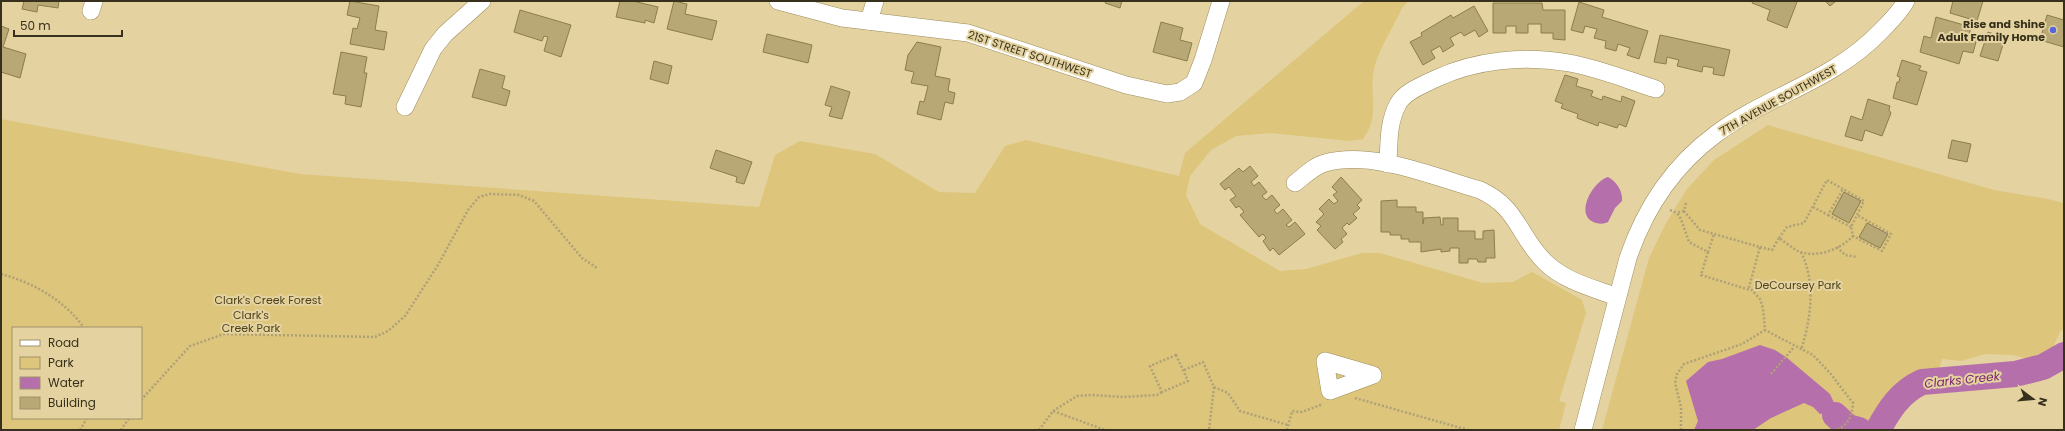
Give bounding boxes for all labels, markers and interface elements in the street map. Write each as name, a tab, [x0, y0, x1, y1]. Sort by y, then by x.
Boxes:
scale bar	[14, 12, 122, 38]
place label: Rise and Shine Adult Family Home	[1938, 16, 2045, 45]
text: 50 m	[20, 17, 51, 34]
marker: Rise and Shine Adult Family Home	[2048, 25, 2058, 35]
street label: 21ST STREET SOUTHWEST	[966, 26, 1094, 82]
street label: 7TH AVENUE SOUTHWEST	[1717, 61, 1839, 139]
park label: DeCoursey Park	[1755, 277, 1842, 293]
park label: Clark's Creek Forest	[215, 292, 321, 308]
park label: Clark's Creek Park	[222, 307, 281, 336]
legend	[12, 327, 142, 419]
text: Road	[48, 334, 79, 351]
text: Park	[48, 354, 75, 371]
water label: Clarks Creek	[1923, 367, 2001, 392]
text: Water	[48, 374, 85, 391]
north arrow	[2013, 379, 2053, 419]
text: Building	[48, 394, 96, 411]
text: N	[2034, 396, 2051, 408]

